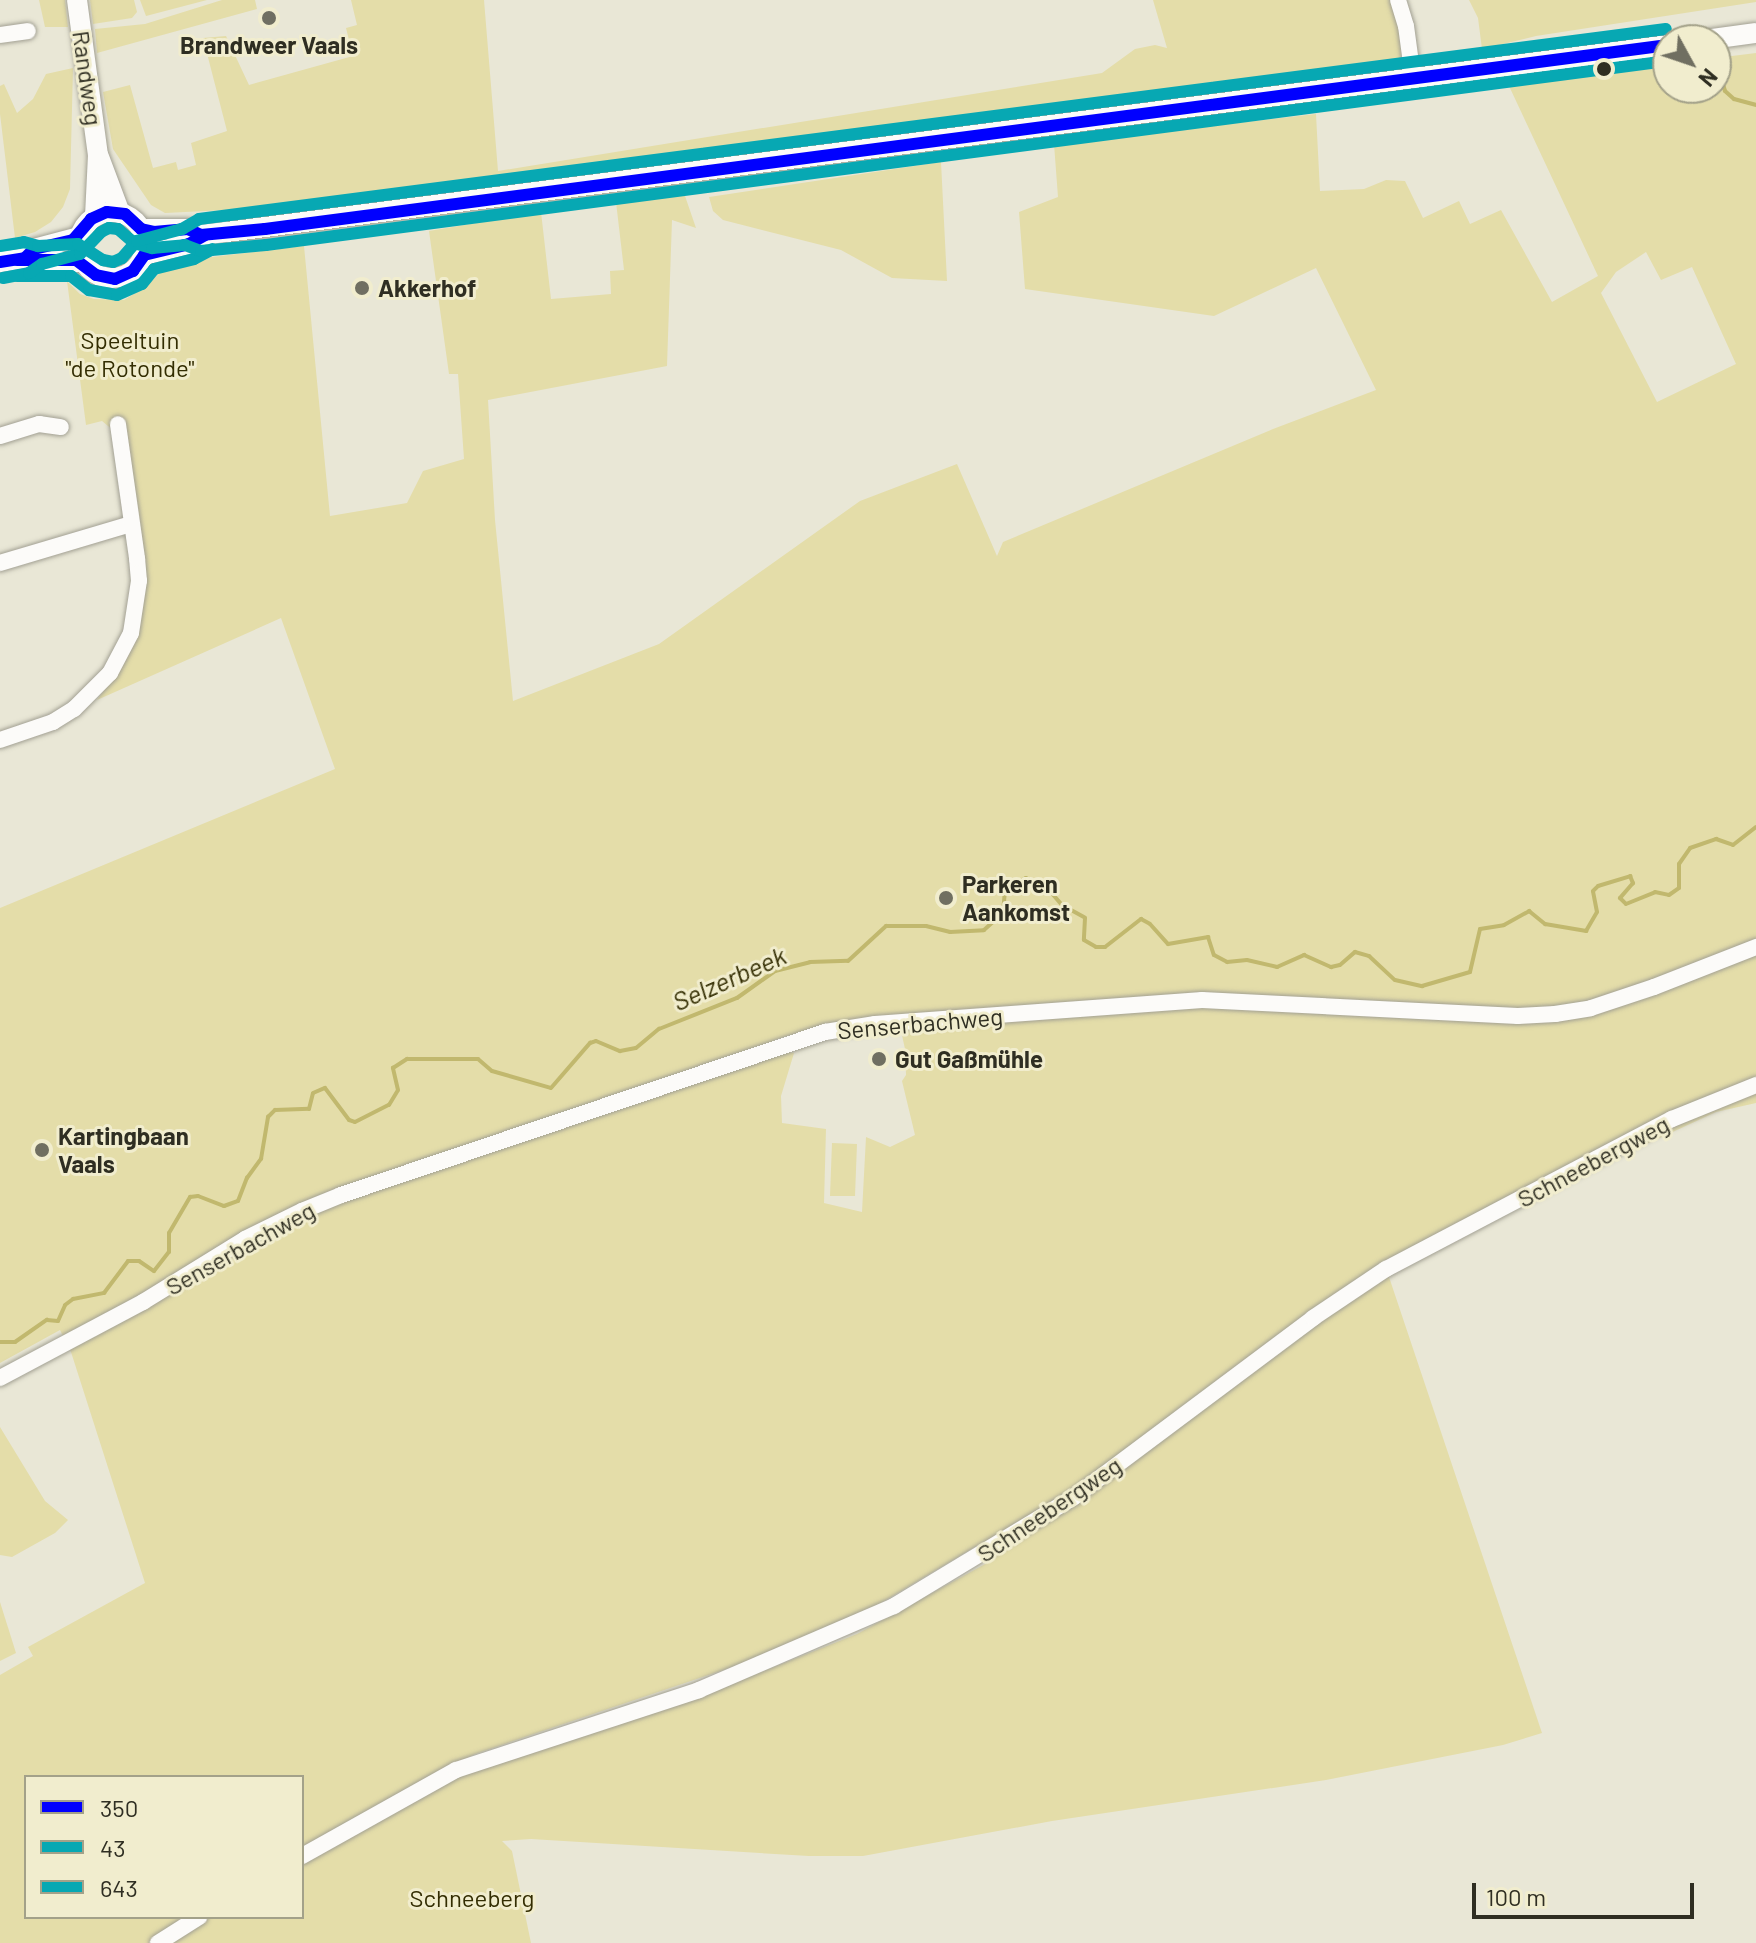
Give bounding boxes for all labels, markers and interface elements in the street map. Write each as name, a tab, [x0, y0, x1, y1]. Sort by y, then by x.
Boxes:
marker: Brandweer Vaals	[260, 9, 278, 27]
north arrow	[1652, 24, 1732, 104]
street label: Randweg	[67, 29, 109, 127]
place label: Brandweer Vaals	[180, 31, 358, 59]
unlabelled marker	[1596, 61, 1612, 77]
text: N	[1694, 64, 1724, 92]
place label: Akkerhof	[378, 274, 476, 302]
marker: Akkerhof	[353, 279, 371, 297]
park label: Speeltuin "de Rotonde"	[65, 326, 195, 382]
place label: Parkeren Aankomst	[962, 870, 1070, 926]
marker: Parkeren Aankomst	[937, 889, 955, 907]
water label: Selzerbeek	[667, 939, 791, 1017]
street label: Senserbachweg	[836, 1001, 1004, 1045]
place label: Gut Gaßmühle	[895, 1045, 1043, 1073]
marker: Gut Gaßmühle	[870, 1050, 888, 1068]
street label: Schneebergweg	[1512, 1109, 1674, 1213]
place label: Kartingbaan Vaals	[58, 1122, 189, 1178]
marker: Kartingbaan Vaals	[33, 1141, 51, 1159]
street label: Senserbachweg	[160, 1195, 320, 1301]
street label: Schneebergweg	[972, 1450, 1126, 1568]
legend	[24, 1775, 304, 1919]
text: 350	[100, 1793, 138, 1822]
text: 43	[100, 1833, 126, 1862]
scale bar	[1476, 1867, 1698, 1917]
text: 643	[100, 1873, 138, 1902]
text: 100 m	[1486, 1882, 1546, 1911]
park label: Schneeberg	[410, 1884, 534, 1912]

